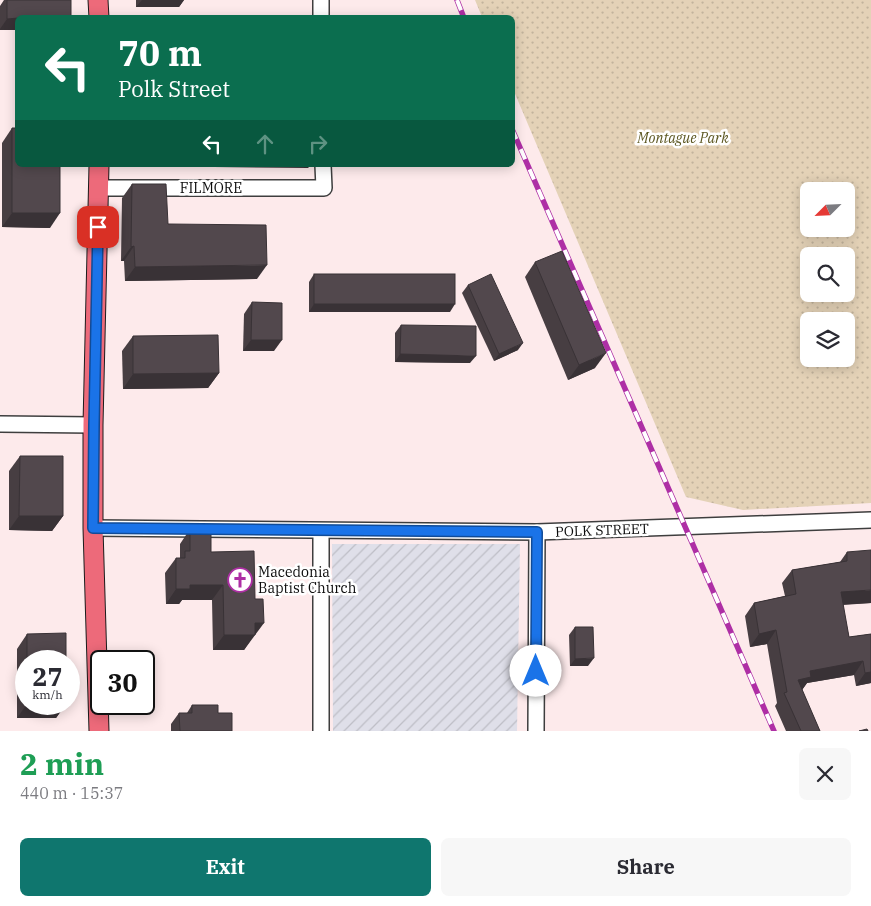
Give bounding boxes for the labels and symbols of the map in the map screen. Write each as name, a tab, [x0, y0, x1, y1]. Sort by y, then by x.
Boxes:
park label: Montague Park	[636, 129, 729, 147]
street label: FILMORE	[180, 179, 242, 197]
north arrow	[800, 182, 855, 238]
pin	[77, 206, 119, 248]
street label: POLK STREET	[555, 519, 649, 541]
place label: Macedonia Baptist Church	[258, 563, 357, 597]
church icon: Macedonia Baptist Church	[227, 567, 253, 593]
position arrow	[509, 644, 561, 696]
speed limit sign: 30	[90, 650, 155, 715]

